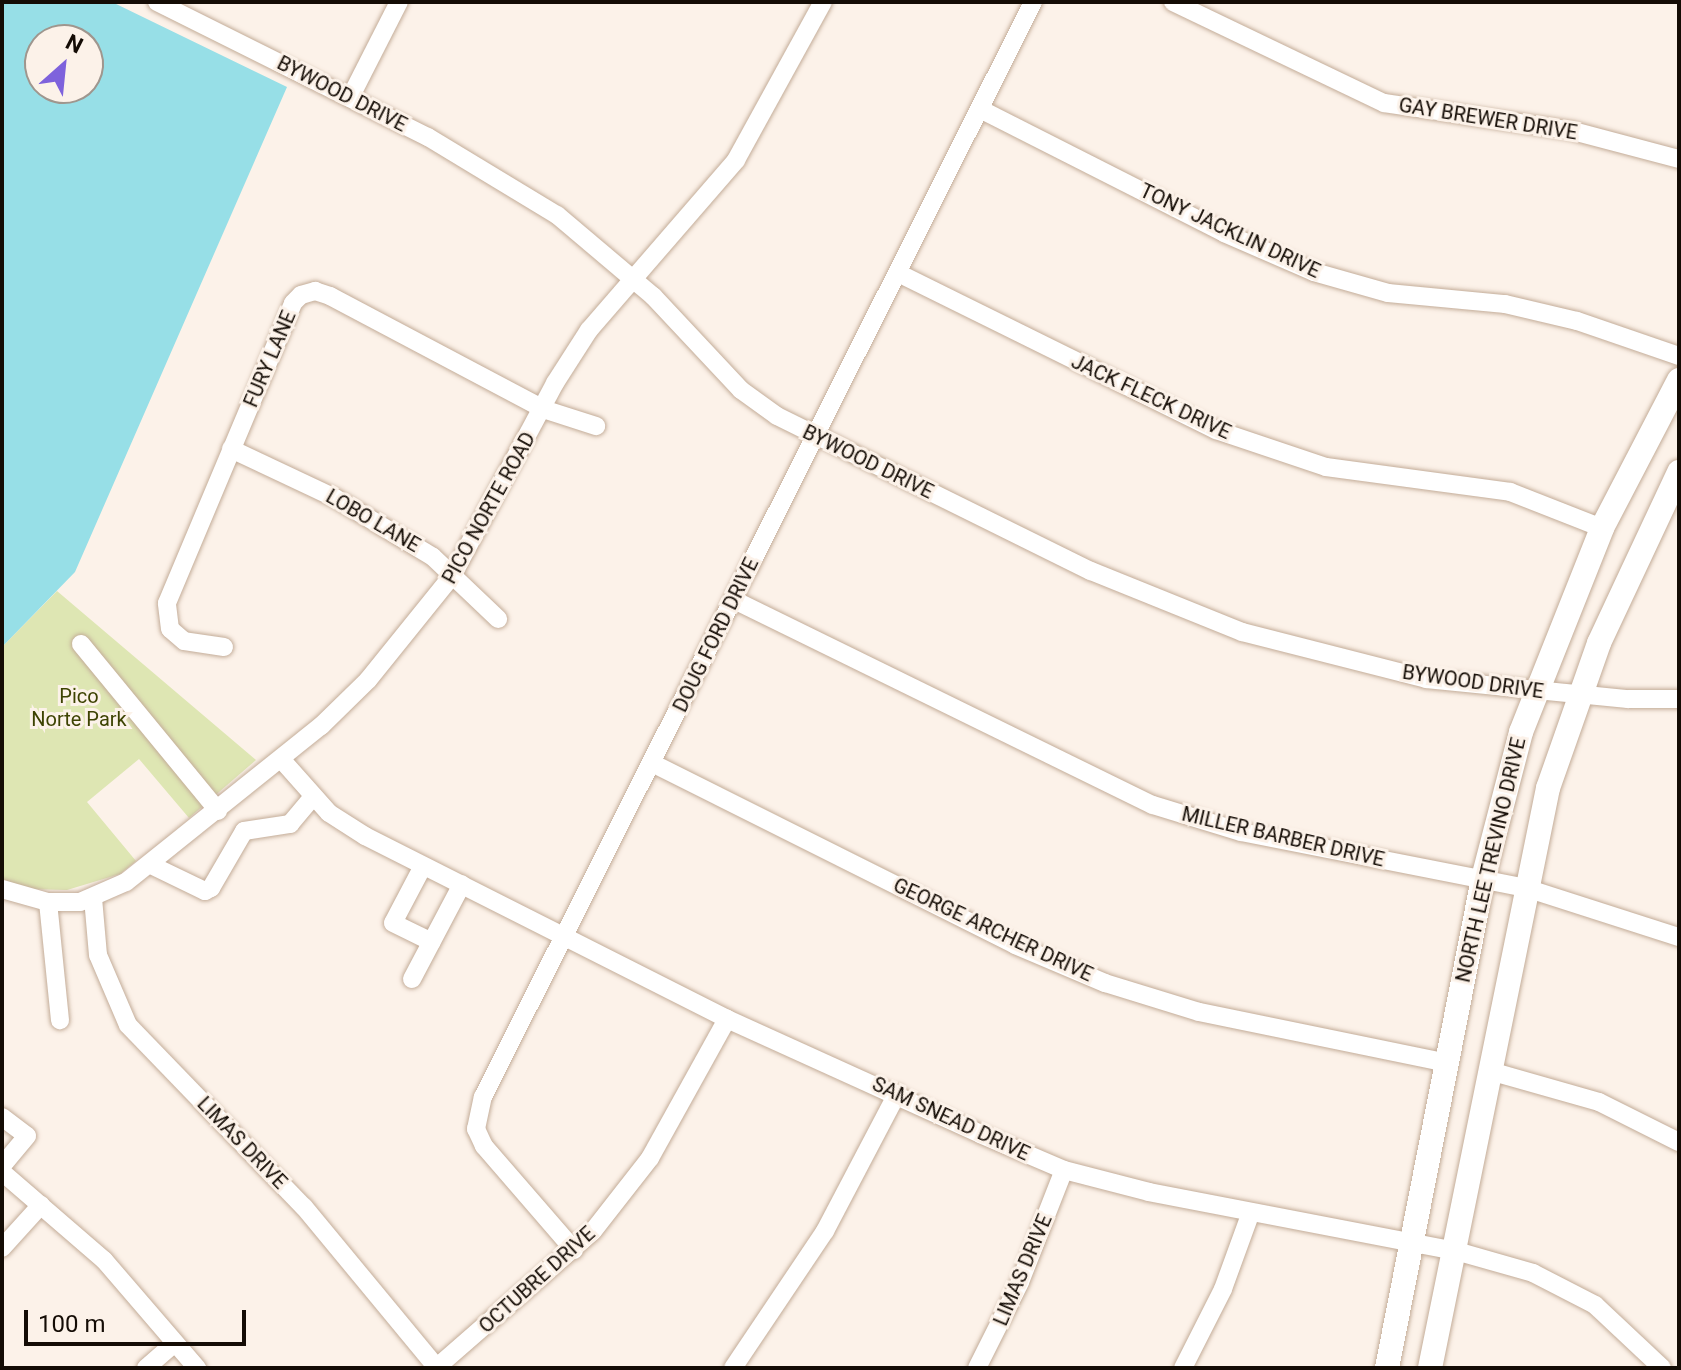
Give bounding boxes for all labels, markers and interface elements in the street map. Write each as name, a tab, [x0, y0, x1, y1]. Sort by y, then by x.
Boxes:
north arrow	[24, 24, 104, 104]
text: N	[62, 29, 87, 59]
street label: BYWOOD DRIVE	[273, 51, 411, 137]
street label: GAY BREWER DRIVE	[1397, 93, 1579, 145]
street label: TONY JACKLIN DRIVE	[1136, 179, 1324, 283]
street label: FURY LANE	[239, 307, 301, 411]
street label: JACK FLECK DRIVE	[1068, 350, 1234, 444]
street label: BYWOOD DRIVE	[799, 420, 937, 504]
street label: PICO NORTE ROAD	[437, 428, 541, 588]
street label: LOBO LANE	[322, 484, 424, 558]
street label: DOUG FORD DRIVE	[668, 554, 764, 716]
street label: BYWOOD DRIVE	[1401, 660, 1545, 704]
park label: Pico Norte Park	[31, 685, 127, 732]
street label: NORTH LEE TREVINO DRIVE	[1451, 735, 1531, 985]
street label: MILLER BARBER DRIVE	[1179, 802, 1387, 872]
street label: GEORGE ARCHER DRIVE	[889, 873, 1097, 987]
street label: SAM SNEAD DRIVE	[868, 1072, 1034, 1166]
street label: LIMAS DRIVE	[192, 1092, 292, 1194]
street label: LIMAS DRIVE	[989, 1211, 1057, 1329]
street label: OCTUBRE DRIVE	[474, 1222, 600, 1338]
scale bar	[28, 1294, 250, 1344]
text: 100 m	[38, 1310, 105, 1338]

